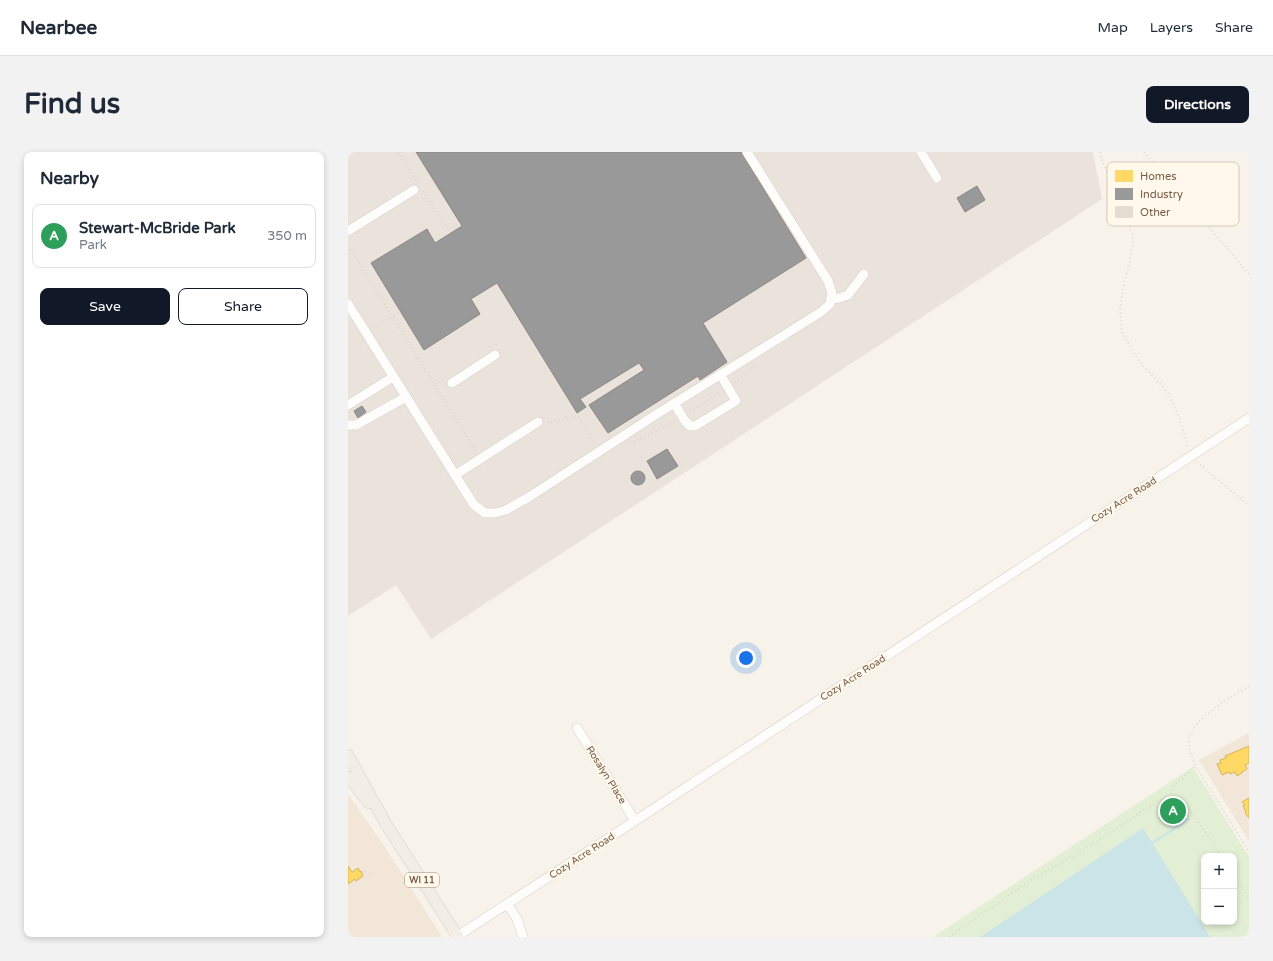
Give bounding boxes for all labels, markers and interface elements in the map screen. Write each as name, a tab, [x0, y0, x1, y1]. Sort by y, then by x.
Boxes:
text: Nearbee	[20, 17, 97, 39]
text: Map	[1098, 19, 1128, 36]
text: Layers	[1150, 19, 1193, 36]
text: Share	[1215, 19, 1253, 36]
button: Directions	[1146, 86, 1249, 123]
text: Find us	[24, 87, 120, 121]
legend	[1107, 162, 1239, 226]
text: Nearby	[40, 168, 99, 189]
text: Homes	[1140, 170, 1176, 183]
text: Industry	[1140, 188, 1183, 201]
text: Other	[1140, 206, 1171, 219]
text: Stewart-McBride Park	[79, 219, 236, 237]
text: A	[49, 228, 59, 244]
text: 350 m	[267, 228, 307, 244]
text: Park	[79, 237, 107, 253]
button: Save	[40, 288, 170, 325]
button: Share	[178, 288, 308, 325]
street label: Cozy Acre Road	[1089, 474, 1159, 526]
your location	[736, 648, 756, 668]
street label: Cozy Acre Road	[818, 652, 888, 704]
street label: Rosalyn Place	[583, 744, 629, 806]
pin: A	[1160, 796, 1186, 826]
street label: Cozy Acre Road	[547, 830, 617, 882]
map controls	[1201, 853, 1237, 925]
button: +	[1201, 853, 1237, 889]
road number: WI 11	[405, 873, 439, 887]
button: −	[1201, 889, 1237, 925]

